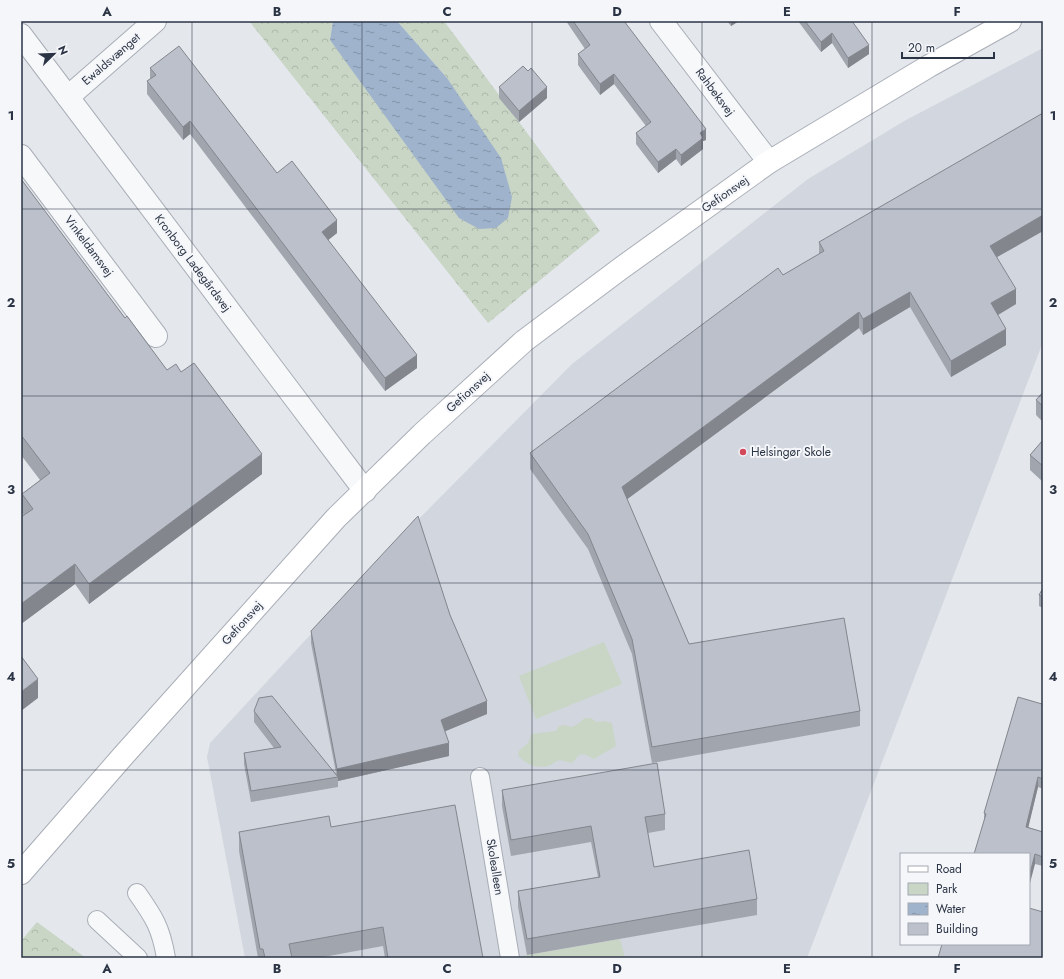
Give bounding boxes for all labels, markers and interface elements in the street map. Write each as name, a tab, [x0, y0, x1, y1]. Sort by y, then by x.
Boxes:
text: A	[101, 2, 112, 21]
text: B	[273, 2, 282, 21]
text: C	[442, 2, 452, 21]
text: D	[612, 2, 622, 21]
text: E	[783, 2, 791, 21]
text: F	[953, 2, 961, 21]
street label: Ewaldsvænget	[78, 28, 144, 90]
north arrow	[34, 34, 74, 74]
scale bar	[902, 34, 994, 60]
text: 20 m	[908, 39, 935, 57]
text: N	[54, 43, 72, 57]
street label: Rahbeksvej	[691, 64, 739, 120]
text: 1	[8, 106, 14, 125]
text: 1	[1050, 106, 1056, 125]
street label: Gefionsvej	[698, 171, 752, 217]
street label: Kronborg Ladegårdsvej	[150, 210, 236, 316]
street label: Vinkeldamsvej	[60, 212, 118, 280]
text: 2	[7, 293, 15, 312]
text: 2	[1049, 293, 1057, 312]
street label: Gefionsvej	[442, 367, 494, 417]
place label: Helsingør Skole	[751, 443, 831, 461]
marker: Helsingør Skole	[738, 447, 748, 457]
text: 3	[7, 480, 15, 499]
text: 3	[1049, 480, 1057, 499]
street label: Gefionsvej	[217, 597, 267, 649]
text: 4	[6, 667, 16, 686]
text: 4	[1048, 667, 1058, 686]
street label: Skolealleen	[482, 837, 508, 897]
legend	[900, 853, 1030, 945]
text: 5	[7, 854, 15, 873]
text: 5	[1049, 854, 1057, 873]
text: Road	[936, 860, 962, 878]
text: Park	[936, 880, 958, 898]
text: Water	[936, 900, 967, 918]
text: Building	[936, 920, 978, 938]
text: A	[101, 959, 112, 978]
text: B	[273, 959, 282, 978]
text: C	[442, 959, 452, 978]
text: D	[612, 959, 622, 978]
text: E	[783, 959, 791, 978]
text: F	[953, 959, 961, 978]

